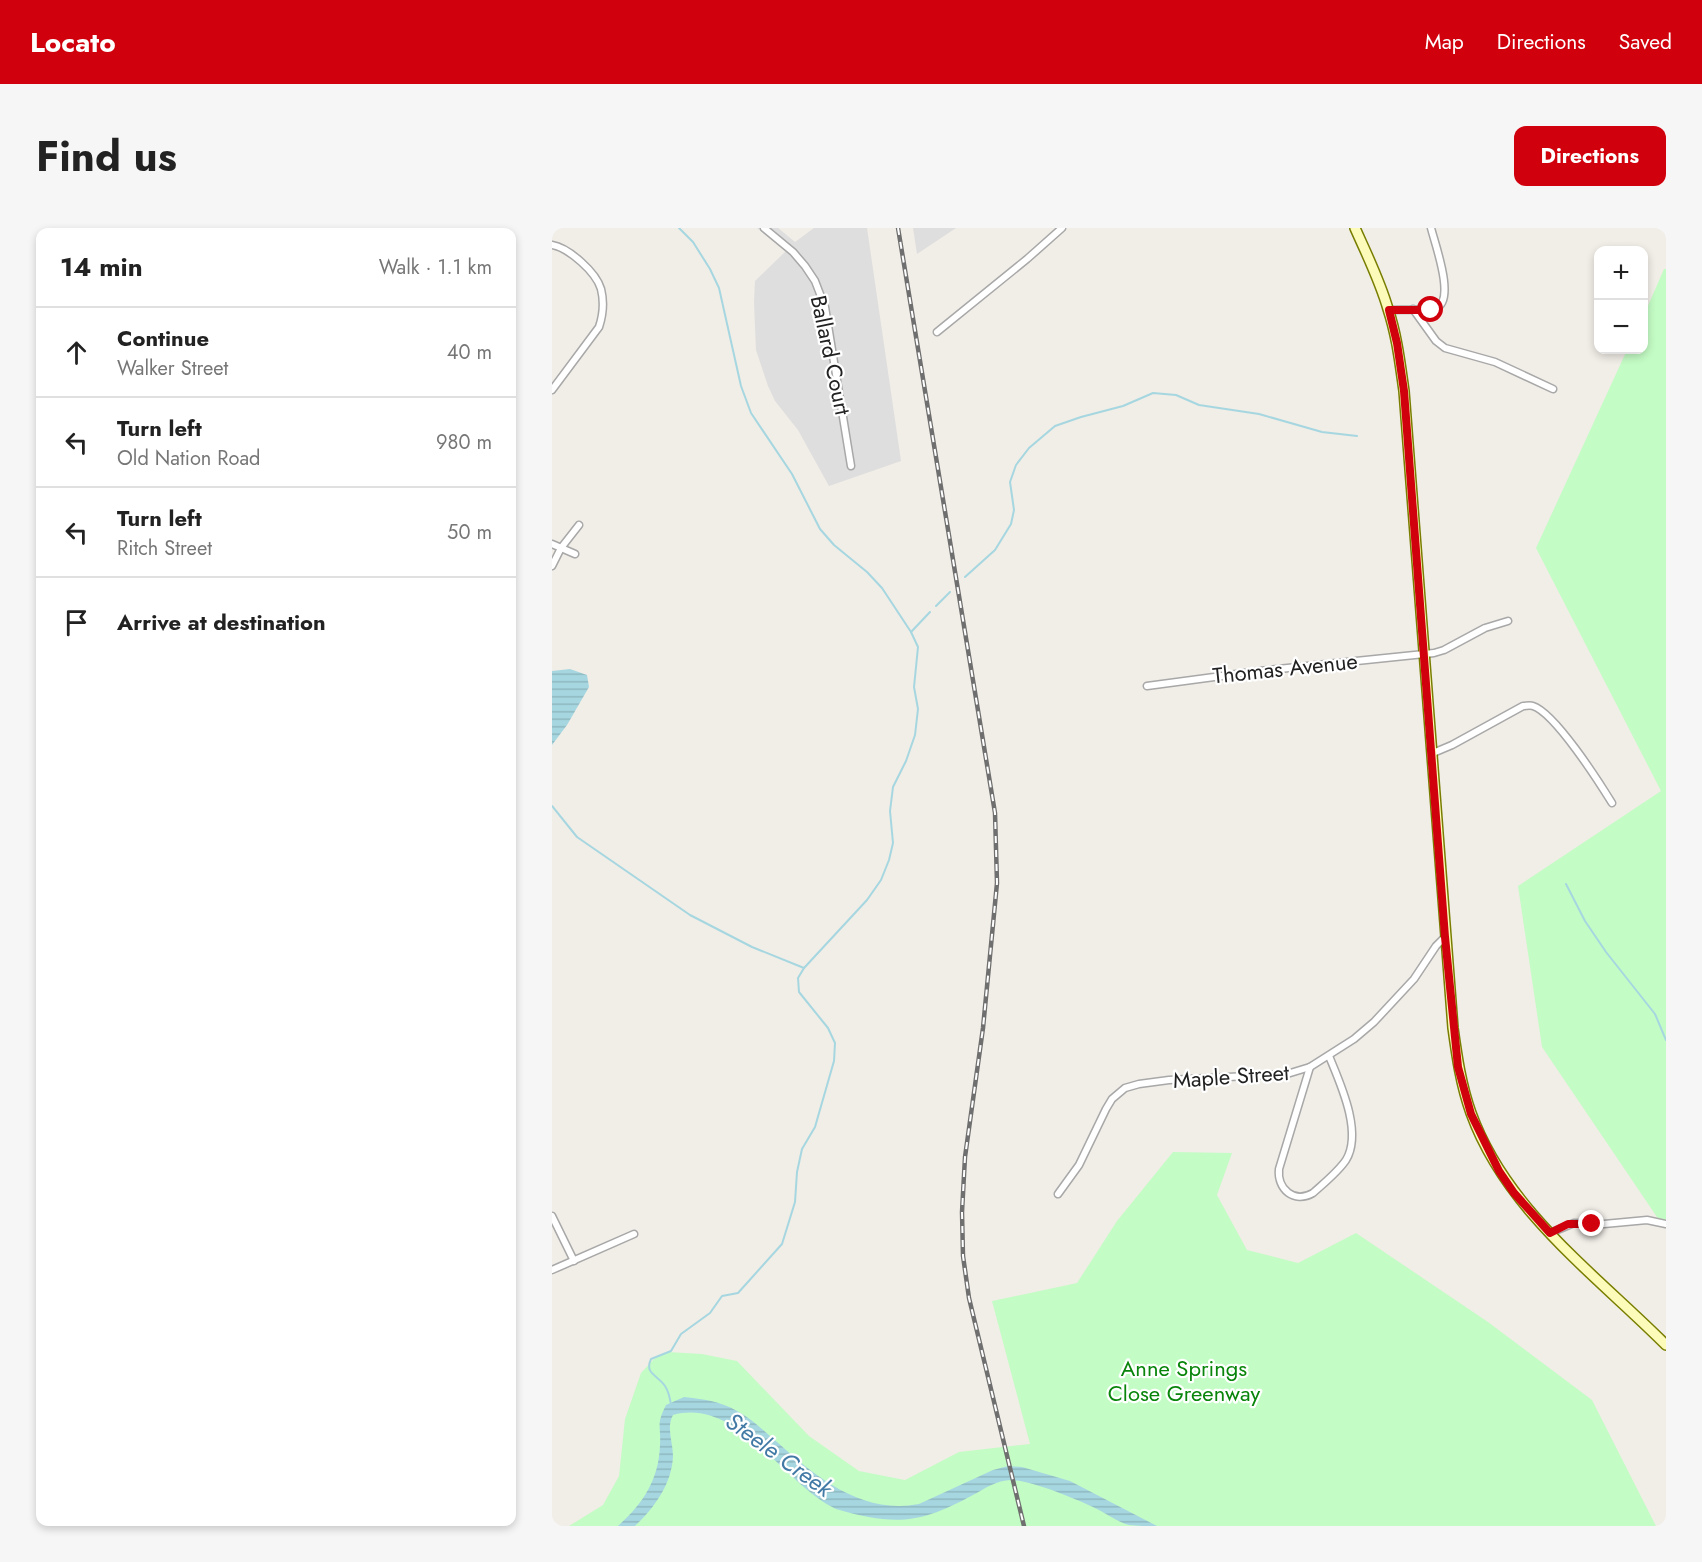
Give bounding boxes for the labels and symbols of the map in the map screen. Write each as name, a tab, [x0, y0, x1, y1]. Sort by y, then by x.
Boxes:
street label: Ballard Court	[803, 292, 859, 419]
route start	[1417, 296, 1443, 322]
street label: Thomas Avenue	[1211, 644, 1359, 692]
street label: Maple Street	[1172, 1056, 1291, 1096]
route end	[1578, 1210, 1604, 1236]
park label: Anne Springs Close Greenway	[1108, 1352, 1261, 1409]
water label: Steele Creek	[719, 1404, 841, 1506]

